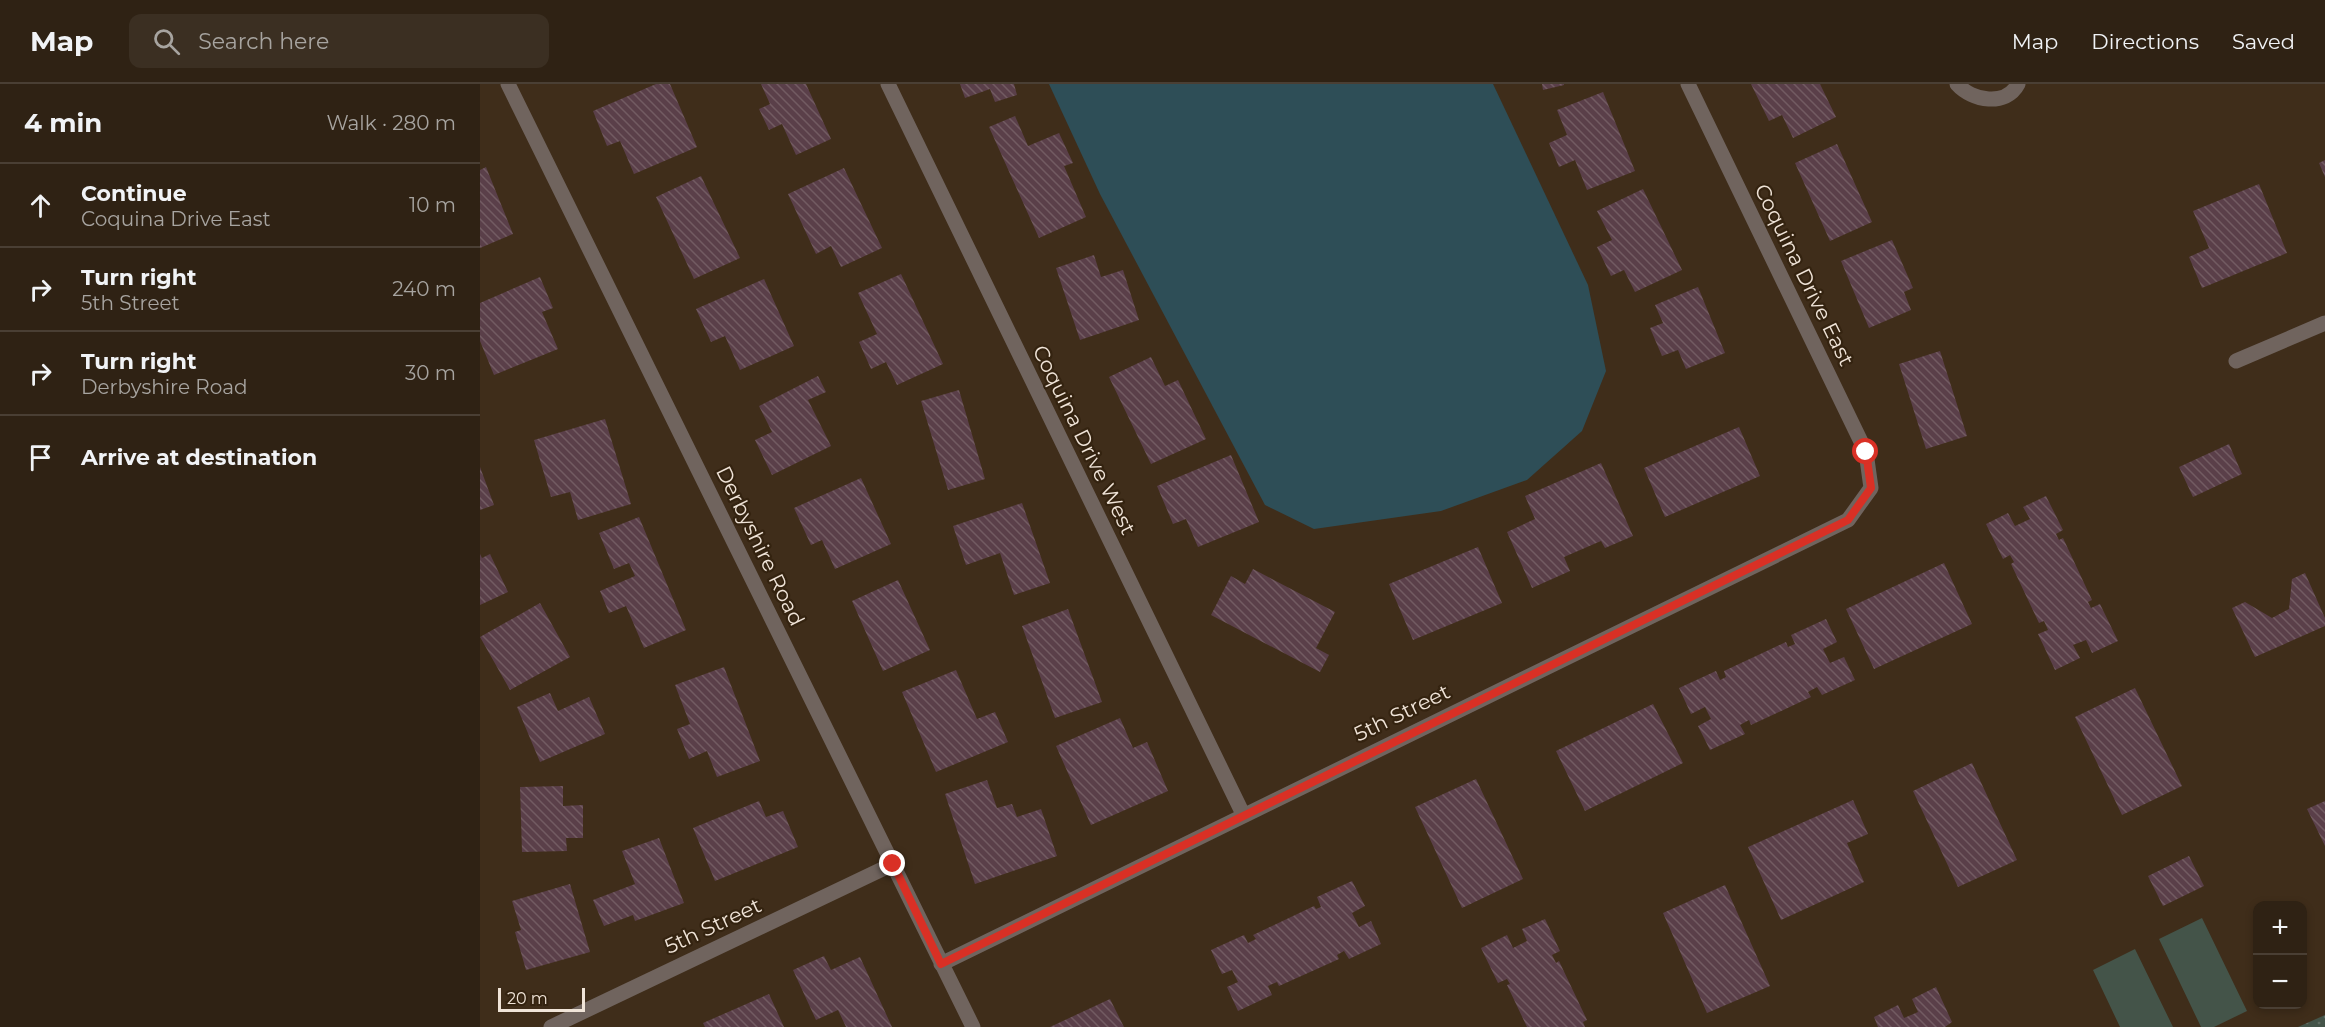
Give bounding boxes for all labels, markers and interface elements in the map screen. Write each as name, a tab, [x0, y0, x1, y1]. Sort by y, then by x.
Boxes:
search box	[129, 14, 549, 68]
text: Map	[30, 24, 93, 58]
icon: search	[150, 25, 183, 58]
text: Search here	[198, 28, 329, 55]
text: Map	[2012, 29, 2058, 54]
text: Directions	[2091, 29, 2199, 54]
text: Saved	[2232, 29, 2295, 54]
text: 4 min	[24, 107, 102, 139]
text: Walk · 280 m	[326, 111, 456, 135]
text: Continue	[81, 180, 187, 207]
street label: Coquina Drive East	[1750, 180, 1859, 370]
icon: ahead	[24, 189, 57, 222]
text: 10 m	[409, 193, 456, 217]
text: Coquina Drive East	[81, 207, 271, 231]
text: Turn right	[81, 264, 196, 291]
icon: right	[24, 273, 57, 306]
text: 240 m	[392, 277, 456, 301]
text: 5th Street	[81, 291, 180, 315]
street label: Coquina Drive West	[1028, 341, 1141, 539]
text: Turn right	[81, 348, 196, 375]
icon: right	[24, 357, 57, 390]
text: 30 m	[405, 361, 456, 385]
text: Derbyshire Road	[81, 375, 248, 399]
route start	[1852, 438, 1878, 464]
icon: arrive	[24, 441, 57, 474]
text: Arrive at destination	[81, 444, 317, 471]
street label: Derbyshire Road	[711, 462, 810, 630]
street label: 5th Street	[1350, 679, 1454, 746]
route end	[879, 850, 905, 876]
street label: 5th Street	[661, 892, 765, 959]
map controls	[2253, 901, 2307, 1009]
button: +	[2253, 901, 2307, 955]
button: −	[2253, 955, 2307, 1009]
scale bar	[498, 985, 585, 1012]
text: 20 m	[507, 989, 548, 1008]

